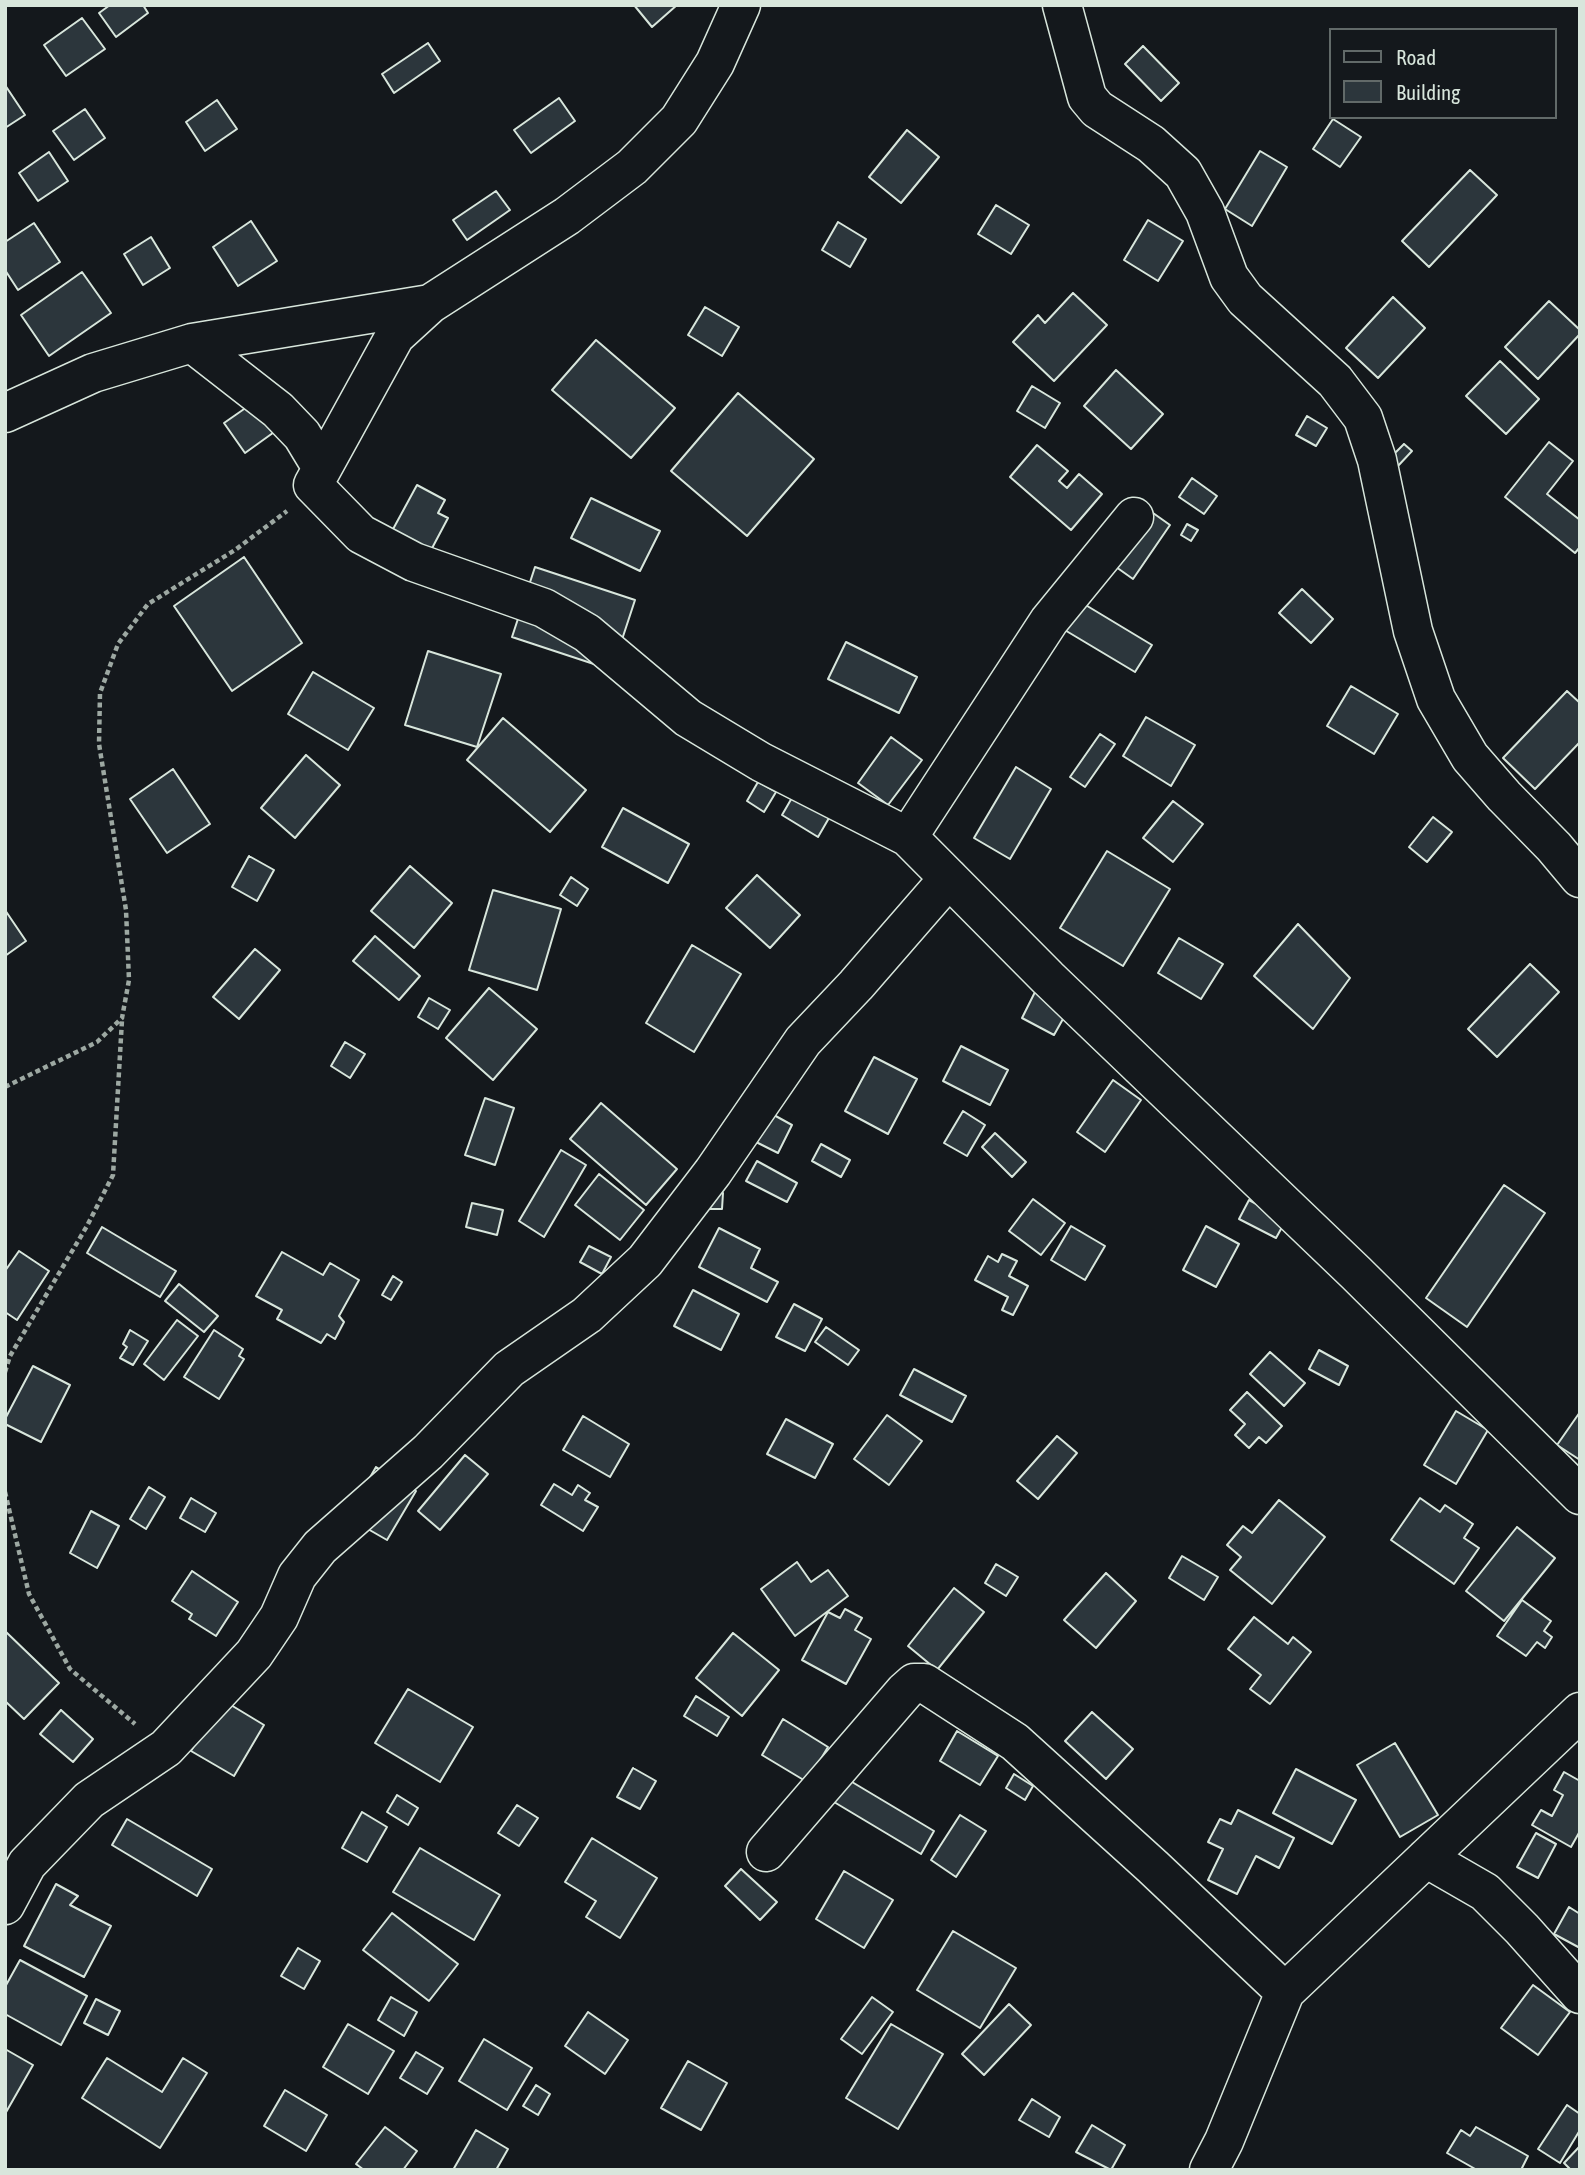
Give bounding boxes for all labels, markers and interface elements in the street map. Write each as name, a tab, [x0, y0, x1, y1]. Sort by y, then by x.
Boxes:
legend	[1330, 28, 1557, 119]
text: Road	[1396, 45, 1436, 69]
text: Building	[1396, 80, 1460, 104]

